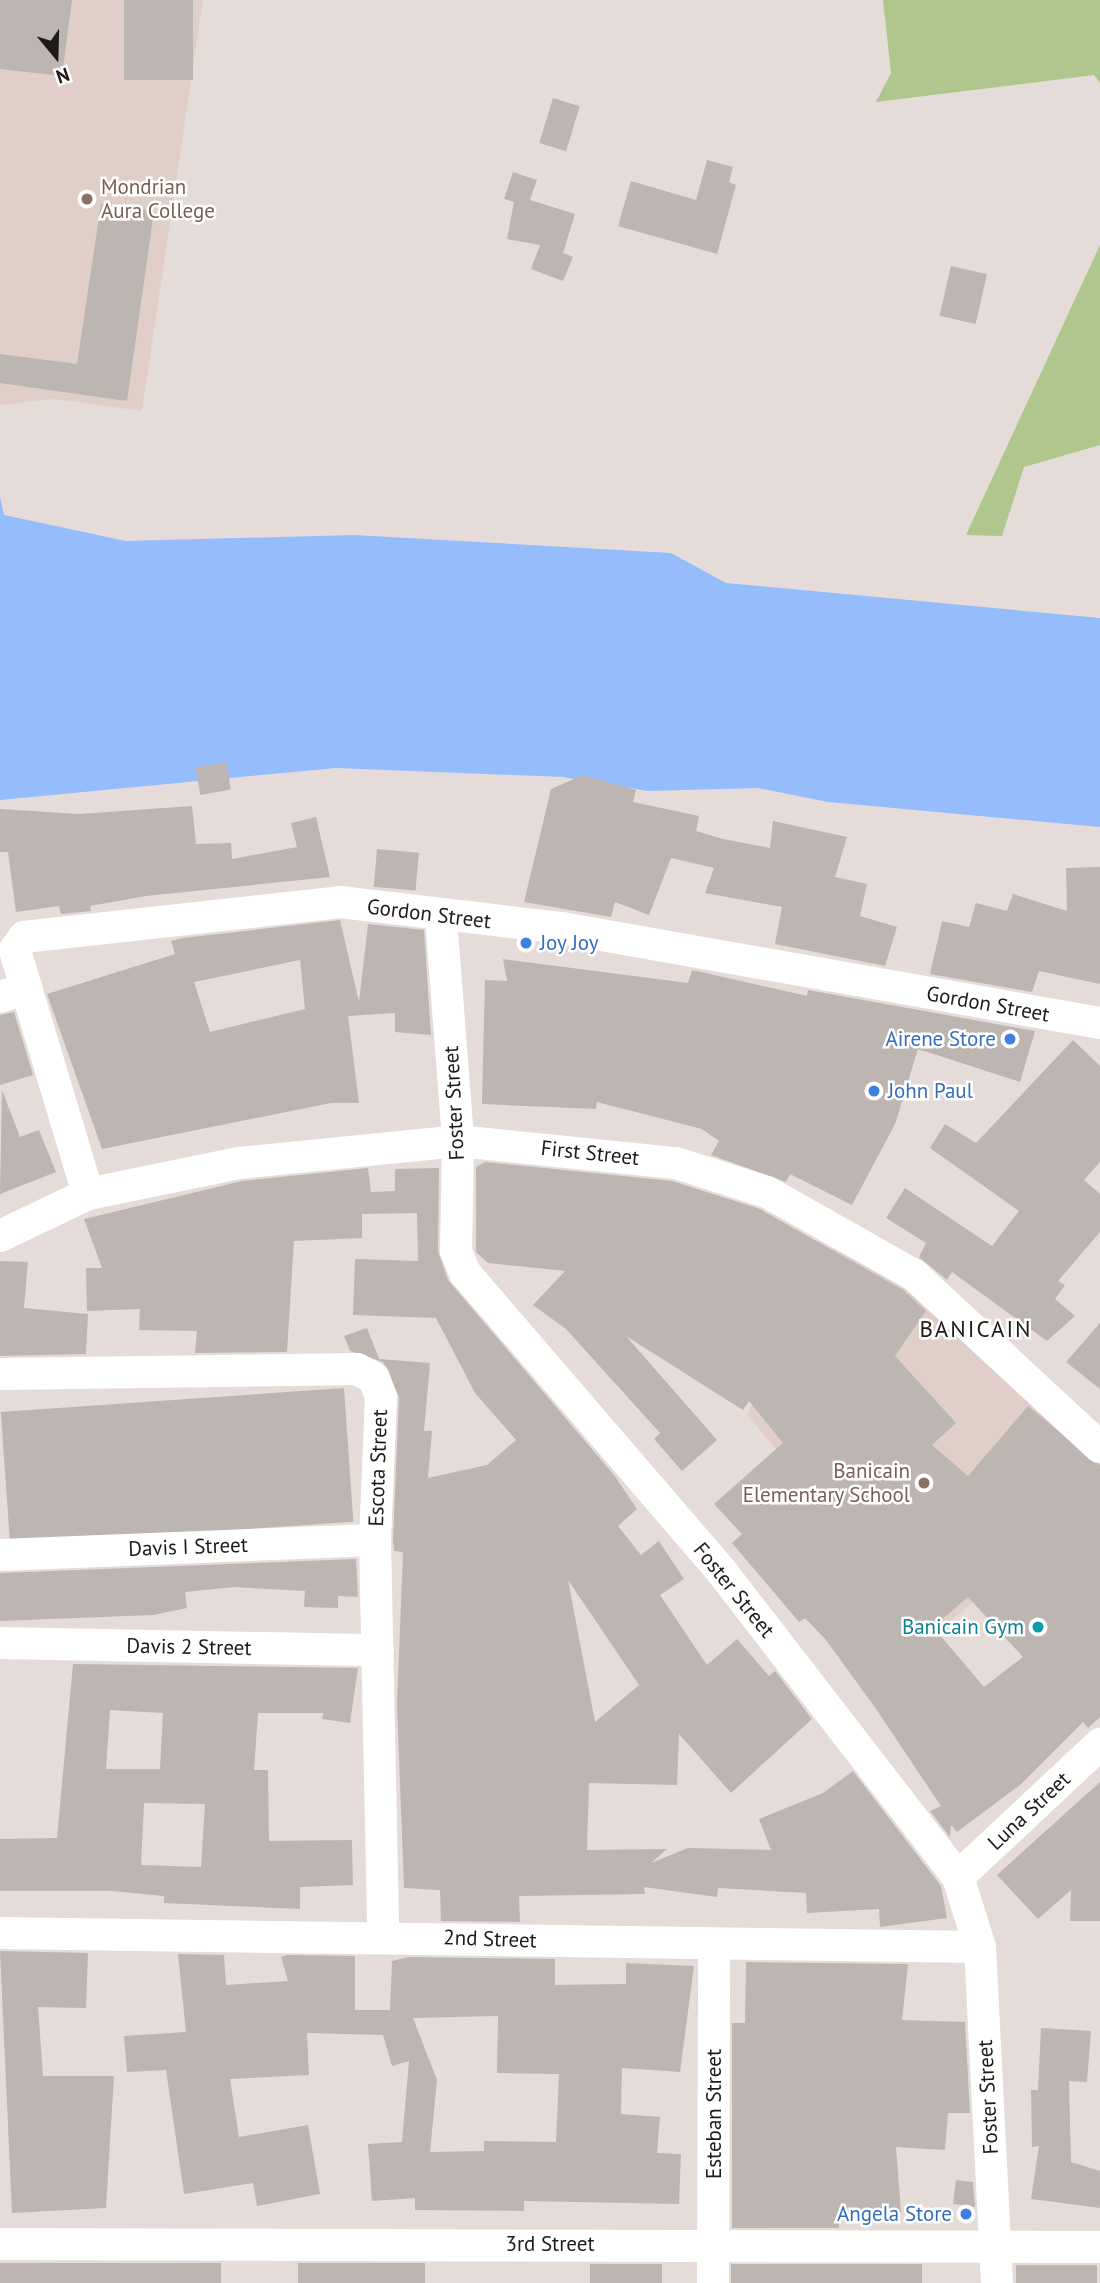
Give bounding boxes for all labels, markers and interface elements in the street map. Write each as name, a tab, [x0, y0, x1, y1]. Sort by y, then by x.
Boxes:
north arrow	[21, 21, 91, 91]
text: N	[53, 62, 73, 89]
place label: Mondrian Aura College	[101, 174, 215, 224]
marker: Mondrian Aura College	[79, 191, 95, 207]
street label: Gordon Street	[366, 894, 492, 934]
place label: Joy Joy	[540, 930, 599, 956]
marker: Joy Joy	[518, 935, 534, 951]
street label: Gordon Street	[924, 981, 1052, 1027]
place label: Airene Store	[885, 1026, 996, 1052]
marker: Airene Store	[1002, 1031, 1018, 1047]
street label: Foster Street	[438, 1045, 470, 1161]
place label: John Paul	[888, 1078, 973, 1104]
marker: John Paul	[866, 1083, 882, 1099]
street label: First Street	[540, 1135, 640, 1171]
district label: BANICAIN	[920, 1315, 1032, 1343]
street label: Escota Street	[363, 1409, 393, 1527]
place label: Banicain Elementary School	[742, 1458, 910, 1508]
marker: Banicain Elementary School	[916, 1475, 932, 1491]
street label: Davis I Street	[128, 1532, 248, 1562]
street label: Foster Street	[688, 1537, 780, 1643]
place label: Banicain Gym	[902, 1614, 1024, 1640]
marker: Banicain Gym	[1030, 1619, 1046, 1635]
street label: Davis 2 Street	[126, 1633, 252, 1661]
street label: Luna Street	[983, 1767, 1075, 1855]
street label: 2nd Street	[443, 1925, 537, 1953]
street label: Foster Street	[972, 2039, 1004, 2155]
street label: Esteban Street	[701, 2049, 727, 2179]
place label: Angela Store	[837, 2201, 952, 2227]
marker: Angela Store	[958, 2206, 974, 2222]
street label: 3rd Street	[505, 2231, 595, 2257]

